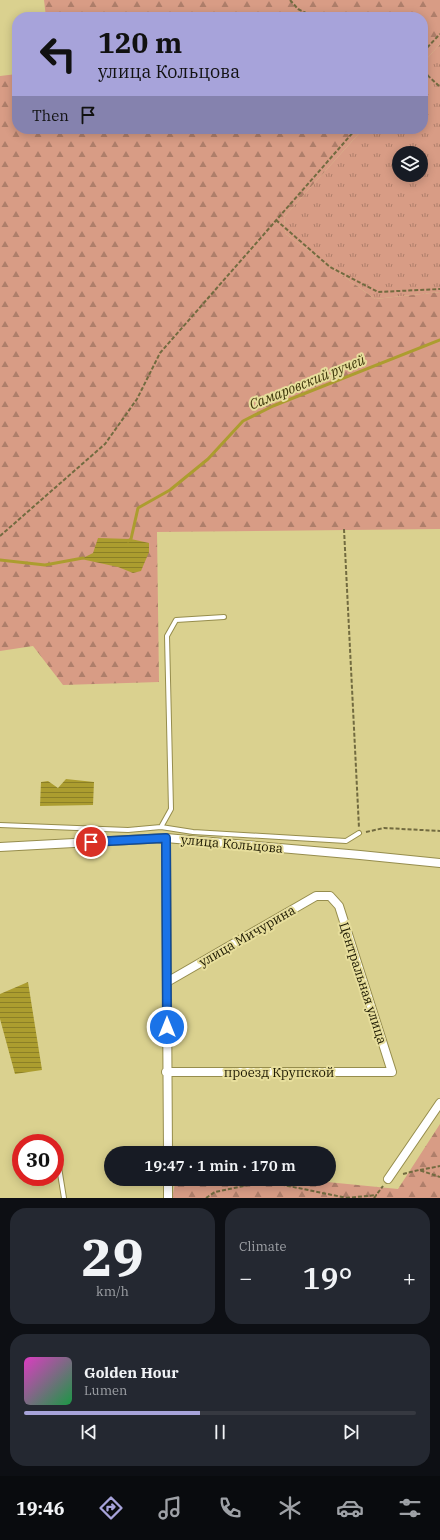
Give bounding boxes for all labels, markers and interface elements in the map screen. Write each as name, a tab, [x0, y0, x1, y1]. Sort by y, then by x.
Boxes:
text: 120 m	[98, 24, 182, 61]
icon: left	[32, 28, 84, 80]
text: улица Кольцова	[98, 60, 240, 83]
icon: arrive	[77, 104, 99, 126]
text: Then	[32, 106, 69, 125]
map controls	[392, 146, 428, 182]
button: layers	[392, 146, 428, 182]
water label: Самаровский ручей	[246, 351, 368, 413]
pin	[74, 825, 108, 859]
icon: arrive	[80, 831, 102, 853]
street label: улица Кольцова	[180, 831, 284, 857]
street label: улица Мичурина	[196, 901, 298, 971]
street label: Центральная улица	[335, 920, 391, 1046]
position arrow	[146, 1006, 188, 1048]
street label: проезд Крупской	[224, 1064, 334, 1081]
speed limit sign: 30	[12, 1134, 64, 1186]
text: 19:47 · 1 min · 170 m	[144, 1156, 296, 1175]
text: 29	[81, 1223, 144, 1290]
text: Climate	[239, 1238, 286, 1255]
text: 19°	[302, 1258, 353, 1297]
text: −	[239, 1263, 252, 1292]
text: +	[403, 1263, 416, 1292]
text: km/h	[96, 1283, 129, 1300]
text: Golden Hour	[84, 1363, 179, 1382]
text: Lumen	[84, 1382, 127, 1399]
icon: previous	[78, 1421, 100, 1443]
icon: pause	[209, 1421, 231, 1443]
icon: next	[340, 1421, 362, 1443]
icon: directions	[97, 1494, 125, 1522]
icon: music	[156, 1494, 184, 1522]
icon: phone	[216, 1494, 244, 1522]
icon: climate	[276, 1494, 304, 1522]
icon: car	[336, 1494, 364, 1522]
icon: filters	[396, 1494, 424, 1522]
text: 19:46	[16, 1497, 65, 1520]

